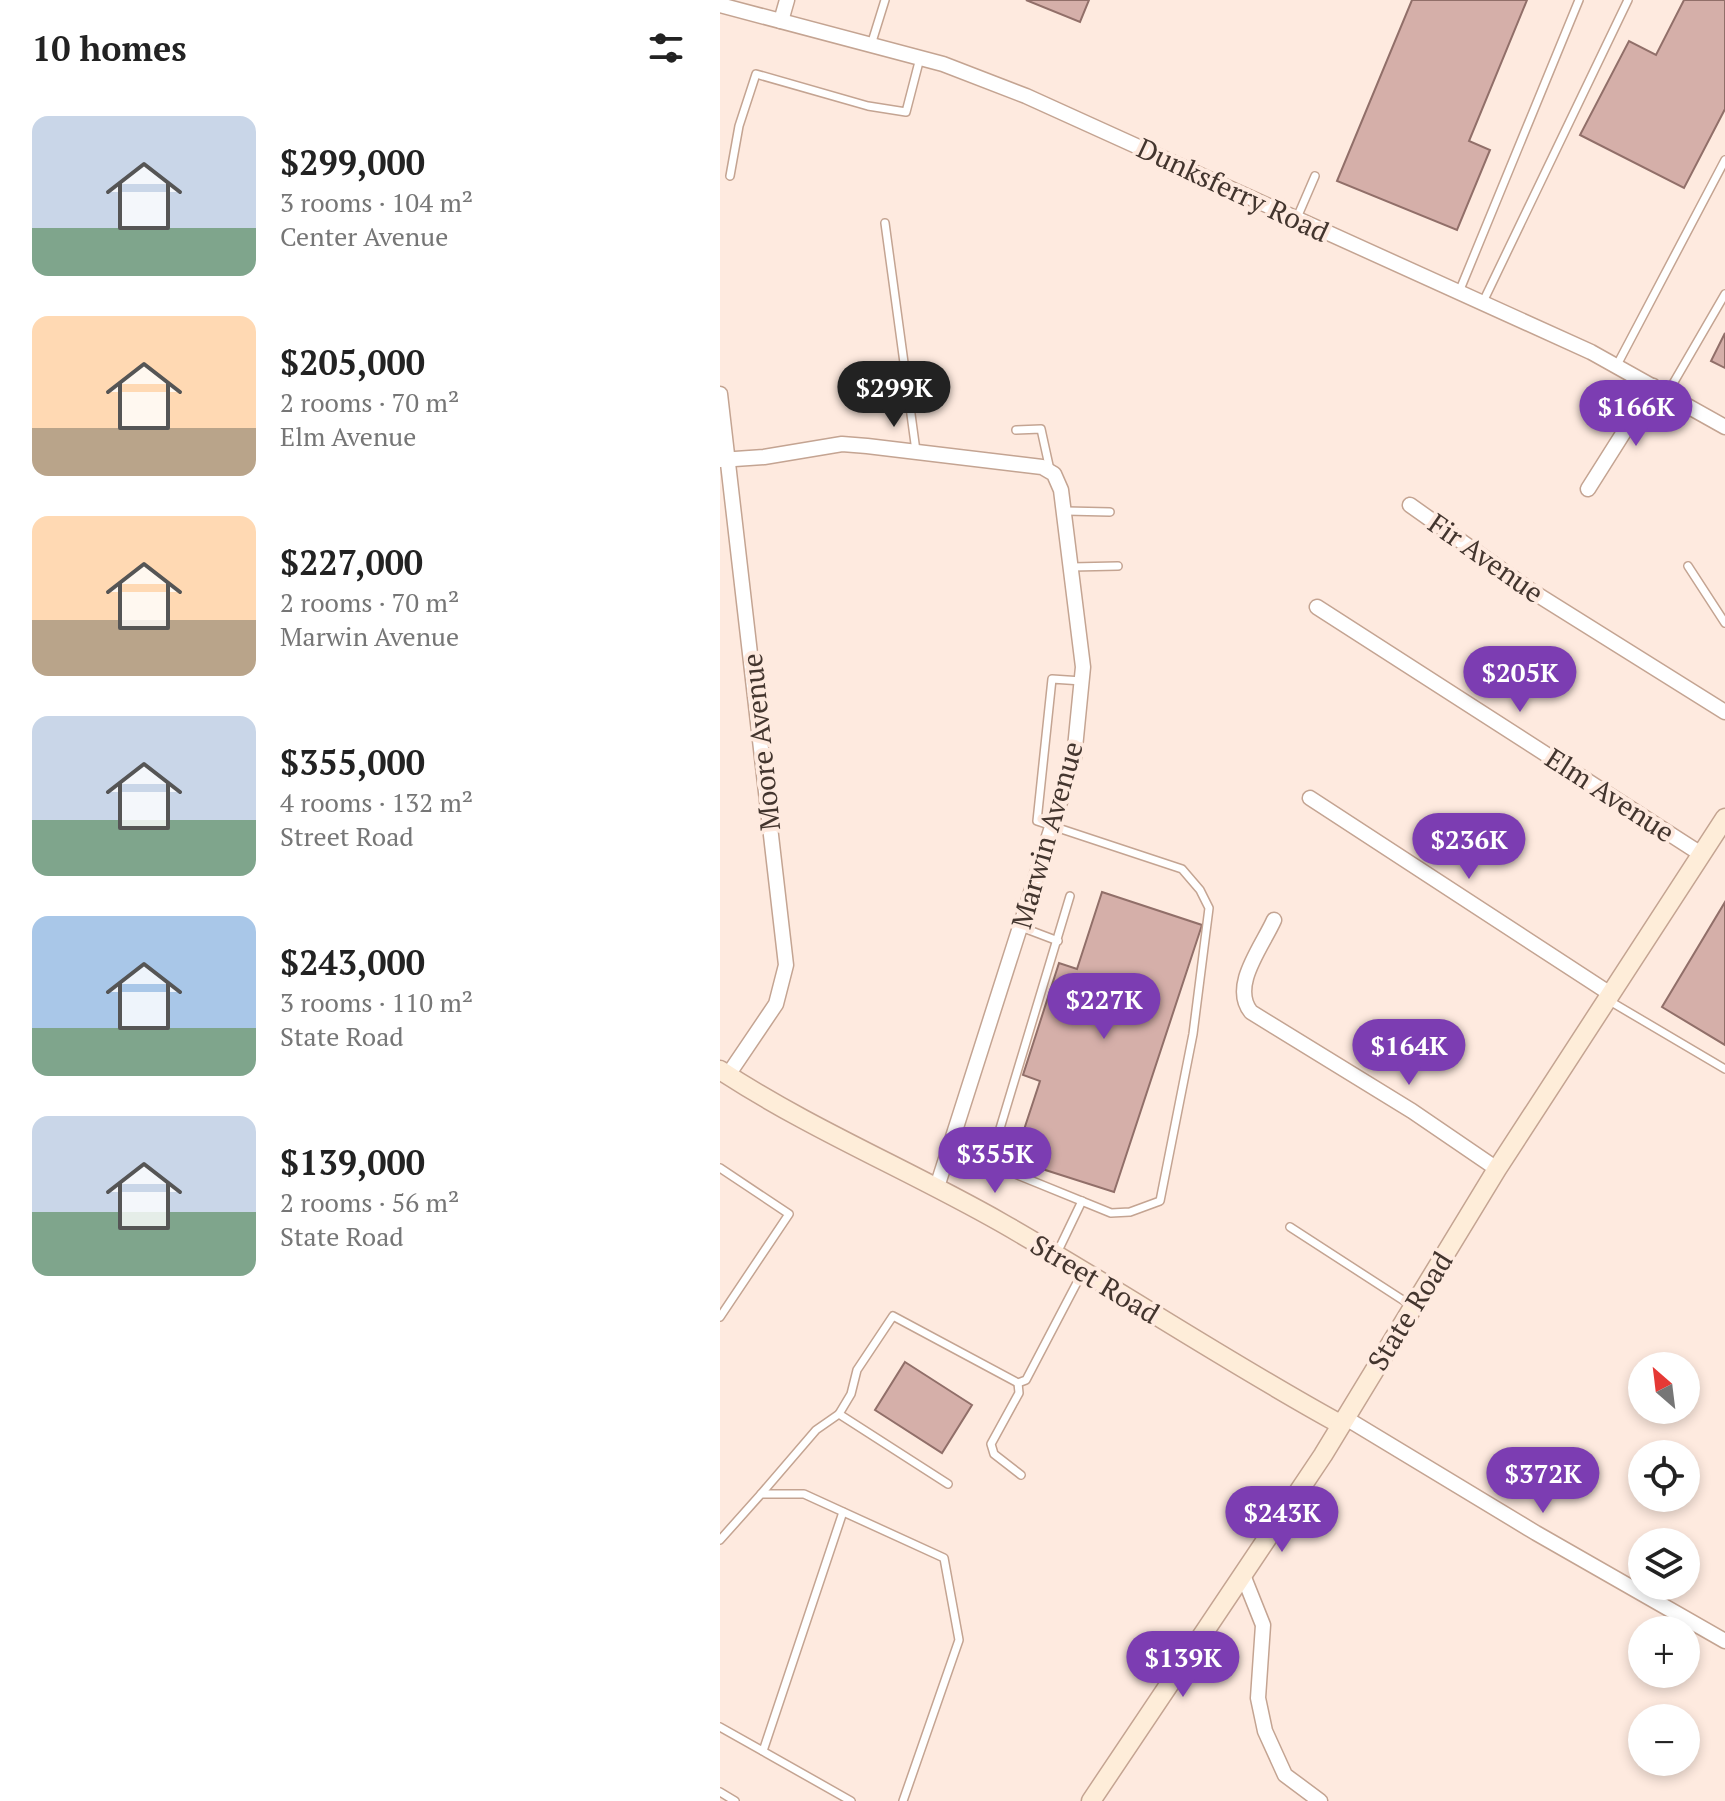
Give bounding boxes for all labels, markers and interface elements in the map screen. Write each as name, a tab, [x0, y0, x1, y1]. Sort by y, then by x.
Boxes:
text: 10 homes	[32, 26, 187, 71]
icon: filters	[644, 26, 688, 70]
street label: Dunksferry Road	[1131, 129, 1335, 250]
text: $299,000	[280, 140, 425, 185]
icon: home	[96, 148, 192, 244]
text: 3 rooms · 104 m²	[280, 185, 473, 219]
text: Center Avenue	[280, 219, 448, 253]
text: $205,000	[280, 340, 425, 385]
icon: home	[96, 348, 192, 444]
pin: $299K	[838, 361, 950, 429]
text: $299K	[855, 370, 933, 404]
pin: $166K	[1580, 380, 1692, 448]
text: 2 rooms · 70 m²	[280, 385, 459, 419]
text: $166K	[1597, 389, 1675, 423]
text: Elm Avenue	[280, 419, 416, 453]
street label: Fir Avenue	[1421, 504, 1551, 611]
text: $227,000	[280, 540, 423, 585]
icon: home	[96, 548, 192, 644]
text: 2 rooms · 70 m²	[280, 585, 459, 619]
text: Marwin Avenue	[280, 619, 459, 653]
pin: $205K	[1464, 646, 1576, 714]
street label: Moore Avenue	[733, 652, 788, 833]
text: $205K	[1481, 655, 1559, 689]
street label: Marwin Avenue	[1002, 737, 1091, 933]
street label: Elm Avenue	[1539, 739, 1682, 850]
text: $355,000	[280, 740, 425, 785]
icon: home	[96, 748, 192, 844]
text: 4 rooms · 132 m²	[280, 785, 473, 819]
pin: $236K	[1413, 813, 1525, 881]
text: Street Road	[280, 819, 414, 853]
text: $236K	[1430, 822, 1508, 856]
text: $243,000	[280, 940, 425, 985]
icon: home	[96, 948, 192, 1044]
pin: $227K	[1048, 973, 1160, 1041]
text: $227K	[1065, 982, 1143, 1016]
text: 3 rooms · 110 m²	[280, 985, 473, 1019]
text: State Road	[280, 1019, 404, 1053]
pin: $164K	[1353, 1019, 1465, 1087]
text: $164K	[1370, 1028, 1448, 1062]
pin: $355K	[939, 1127, 1051, 1195]
text: $355K	[956, 1136, 1034, 1170]
text: $139,000	[280, 1140, 425, 1185]
icon: home	[96, 1148, 192, 1244]
text: 2 rooms · 56 m²	[280, 1185, 459, 1219]
text: State Road	[280, 1219, 404, 1253]
street label: Street Road	[1024, 1226, 1166, 1332]
street label: State Road	[1359, 1244, 1461, 1377]
north arrow	[1628, 1352, 1700, 1424]
map controls	[1628, 1352, 1700, 1776]
button: locate	[1628, 1440, 1700, 1512]
pin: $372K	[1487, 1447, 1599, 1515]
text: $372K	[1504, 1456, 1582, 1490]
pin: $243K	[1226, 1486, 1338, 1554]
text: $243K	[1243, 1495, 1321, 1529]
button: layers	[1628, 1528, 1700, 1600]
button: +	[1628, 1616, 1700, 1688]
pin: $139K	[1127, 1631, 1239, 1699]
text: $139K	[1144, 1640, 1222, 1674]
button: −	[1628, 1704, 1700, 1776]

